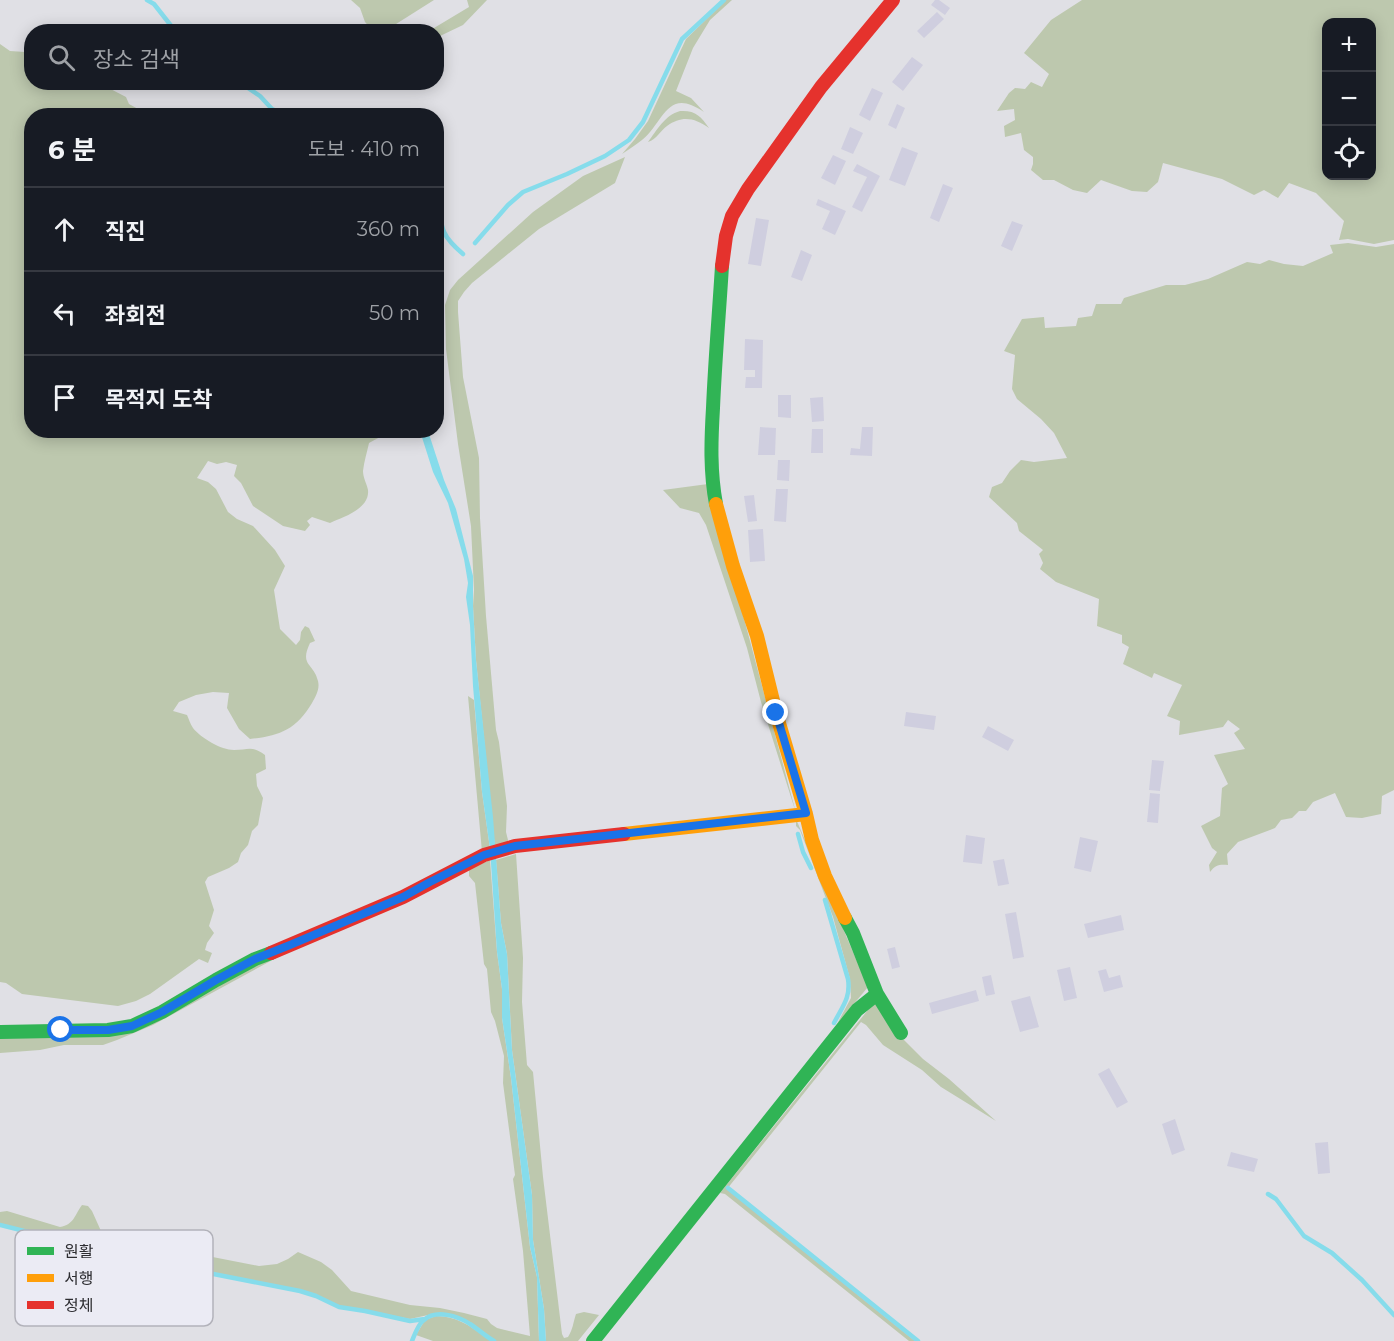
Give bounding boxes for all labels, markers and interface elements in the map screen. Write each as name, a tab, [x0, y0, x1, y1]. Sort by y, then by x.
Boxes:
map controls	[1322, 18, 1376, 180]
button: +	[1322, 18, 1376, 72]
search box	[24, 24, 444, 90]
icon: search	[45, 41, 78, 74]
text: 장소 검색	[93, 46, 180, 73]
button: −	[1322, 72, 1376, 126]
button: locate	[1322, 126, 1376, 180]
text: 6 분	[48, 134, 96, 166]
text: 도보 · 410 m	[308, 137, 420, 161]
icon: ahead	[48, 213, 81, 246]
text: 360 m	[357, 217, 420, 241]
text: 직진	[105, 218, 145, 245]
icon: left	[48, 297, 81, 330]
text: 50 m	[369, 301, 420, 325]
text: 좌회전	[105, 302, 166, 329]
icon: arrive	[48, 381, 81, 414]
text: 목적지 도착	[105, 386, 212, 413]
route end	[762, 699, 788, 725]
route start	[47, 1016, 73, 1042]
legend	[15, 1230, 213, 1326]
text: 원활	[64, 1242, 94, 1261]
text: 서행	[64, 1269, 93, 1288]
text: 정체	[64, 1296, 93, 1315]

